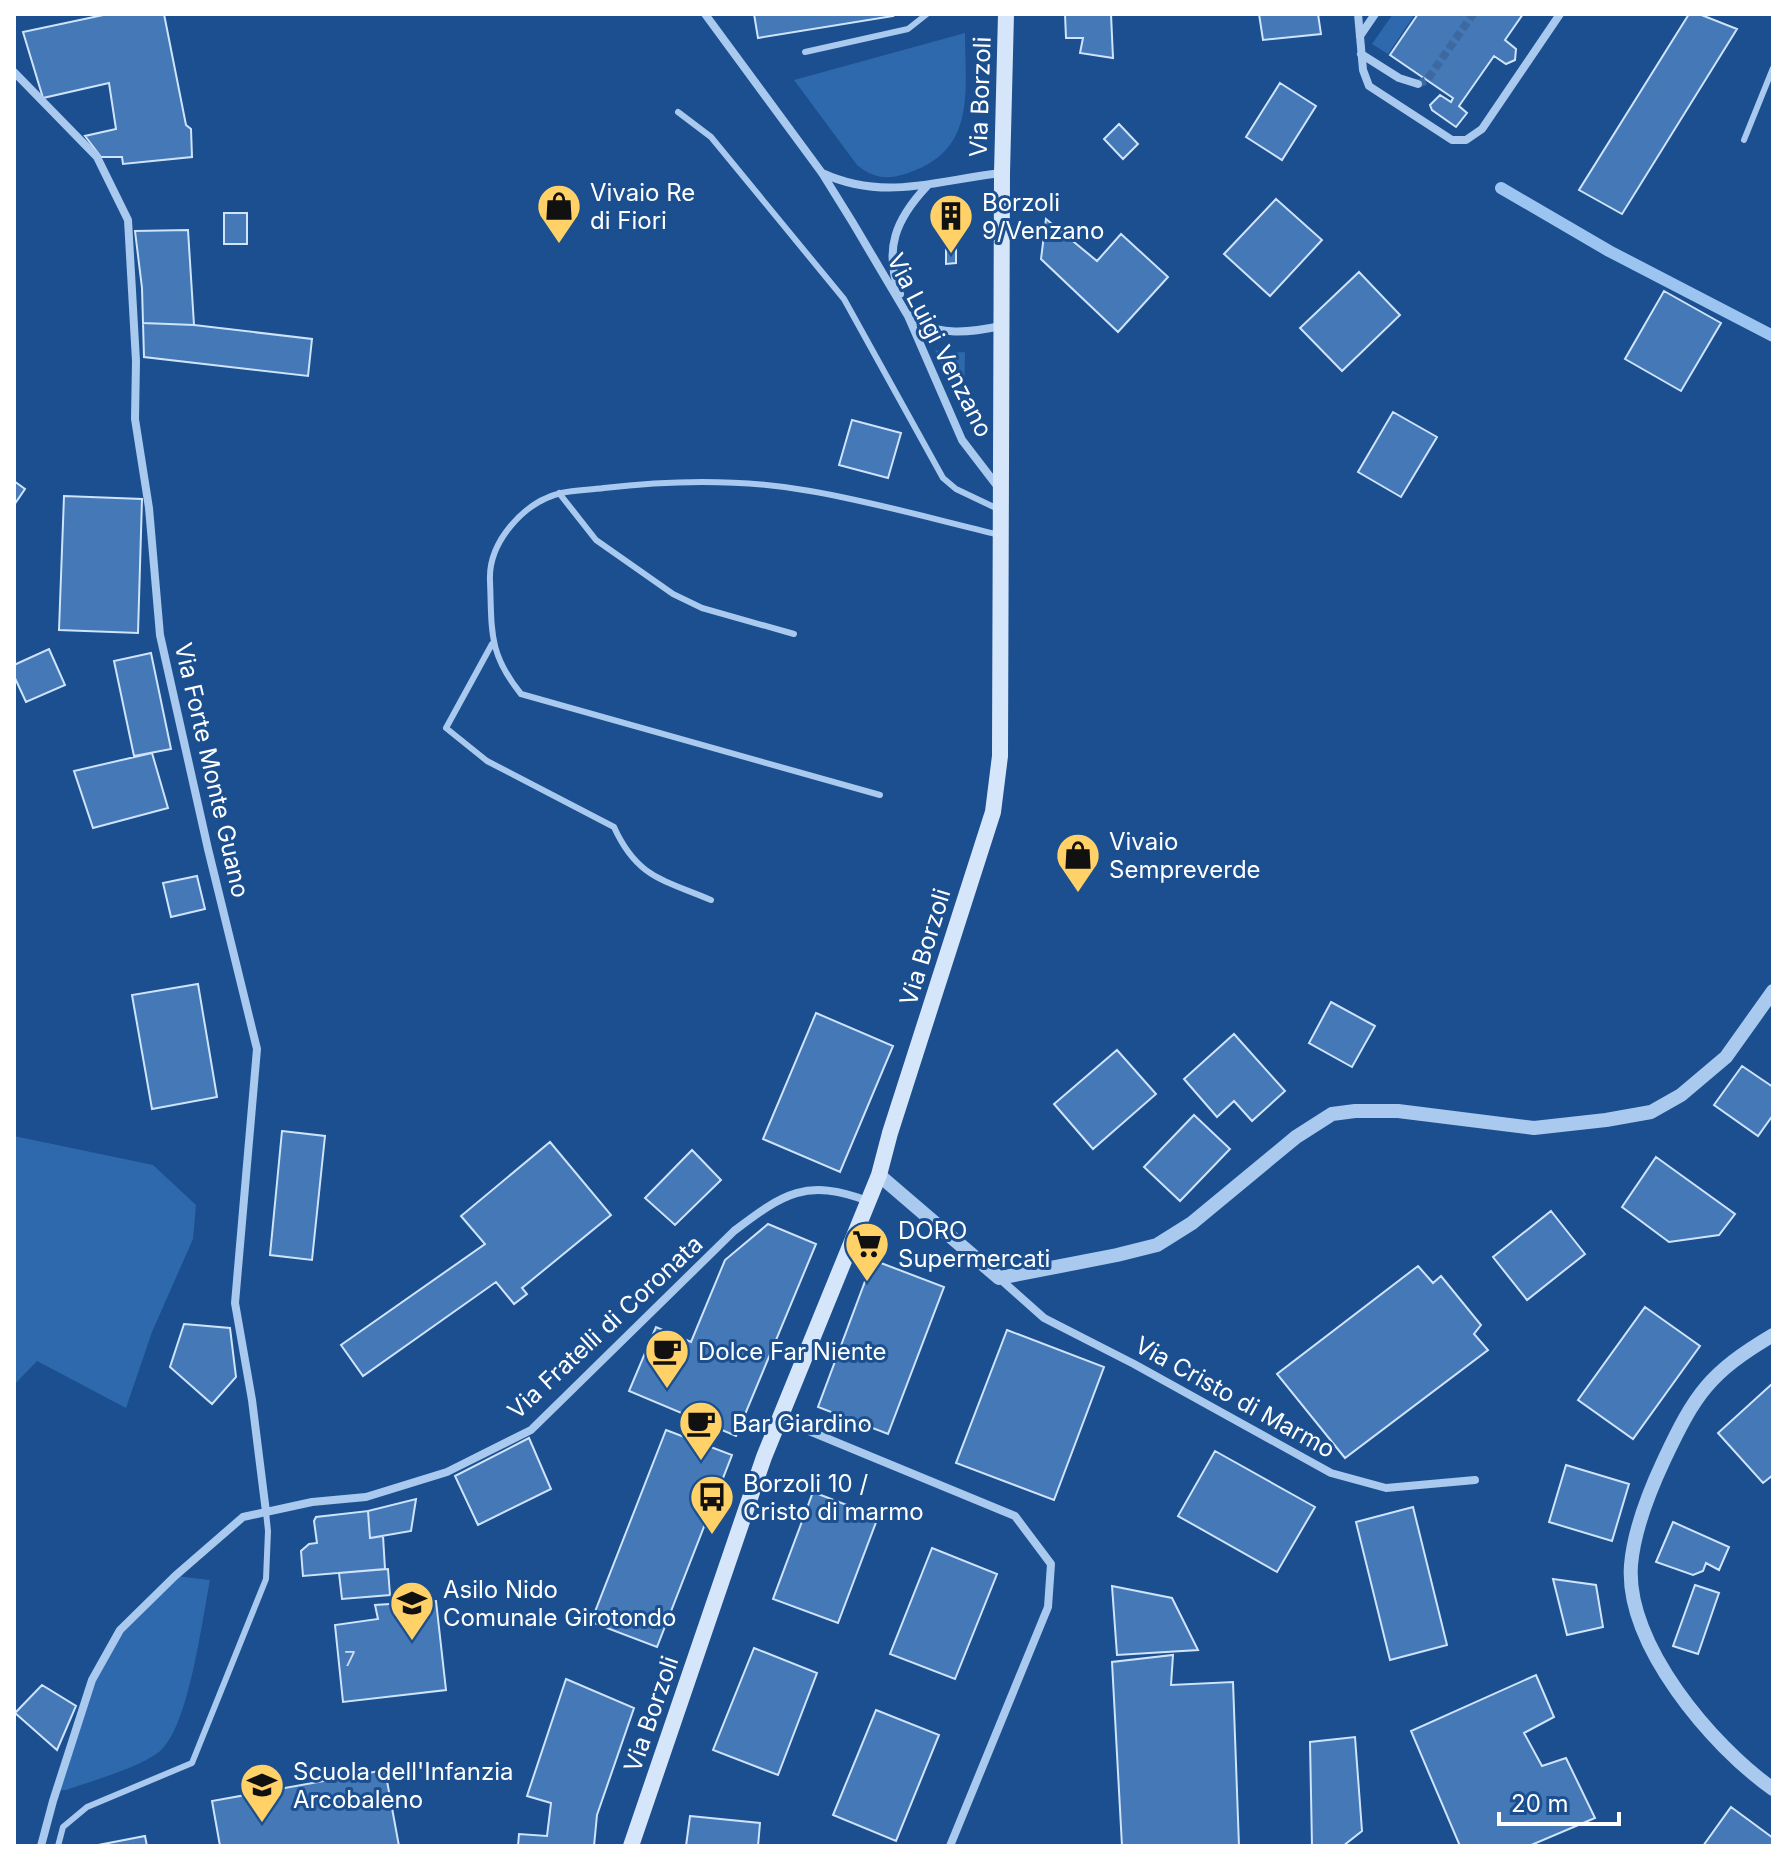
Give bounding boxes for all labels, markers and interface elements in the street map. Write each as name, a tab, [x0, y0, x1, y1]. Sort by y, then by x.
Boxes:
street label: Via Borzoli	[963, 36, 997, 158]
place label: Vivaio Re di Fiori	[590, 178, 695, 235]
shop icon: Vivaio Re di Fiori	[535, 182, 583, 245]
place label: Borzoli 9/Venzano	[982, 188, 1104, 245]
building icon: Borzoli 9/Venzano	[927, 192, 975, 255]
street label: Via Luigi Venzano	[881, 248, 999, 442]
street label: Via Forte Monte Guano	[169, 640, 255, 900]
place label: Vivaio Sempreverde	[1109, 827, 1261, 884]
shop icon: Vivaio Sempreverde	[1054, 831, 1102, 894]
street label: Via Borzoli	[893, 885, 957, 1009]
place label: DORO Supermercati	[898, 1216, 1050, 1273]
supermarket icon: DORO Supermercati	[843, 1220, 891, 1283]
street label: Via Fratelli di Coronata	[502, 1229, 708, 1425]
cafe icon: Dolce Far Niente	[643, 1327, 691, 1390]
street label: Via Cristo di Marmo	[1130, 1330, 1340, 1464]
place label: Dolce Far Niente	[698, 1337, 887, 1366]
cafe icon: Bar Giardino	[677, 1399, 725, 1462]
place label: Bar Giardino	[732, 1409, 872, 1438]
place label: Borzoli 10 / Cristo di marmo	[743, 1469, 924, 1526]
bus stop icon: Borzoli 10 / Cristo di marmo	[688, 1473, 736, 1536]
place label: Asilo Nido Comunale Girotondo	[443, 1575, 676, 1632]
school or university icon: Asilo Nido Comunale Girotondo	[388, 1579, 436, 1642]
house number: 7	[344, 1647, 356, 1671]
street label: Via Borzoli	[618, 1652, 684, 1776]
place label: Scuola dell'Infanzia Arcobaleno	[293, 1757, 514, 1814]
school or university icon: Scuola dell'Infanzia Arcobaleno	[238, 1761, 286, 1824]
scale bar	[1499, 1776, 1619, 1826]
text: 20 m	[1511, 1789, 1569, 1818]

